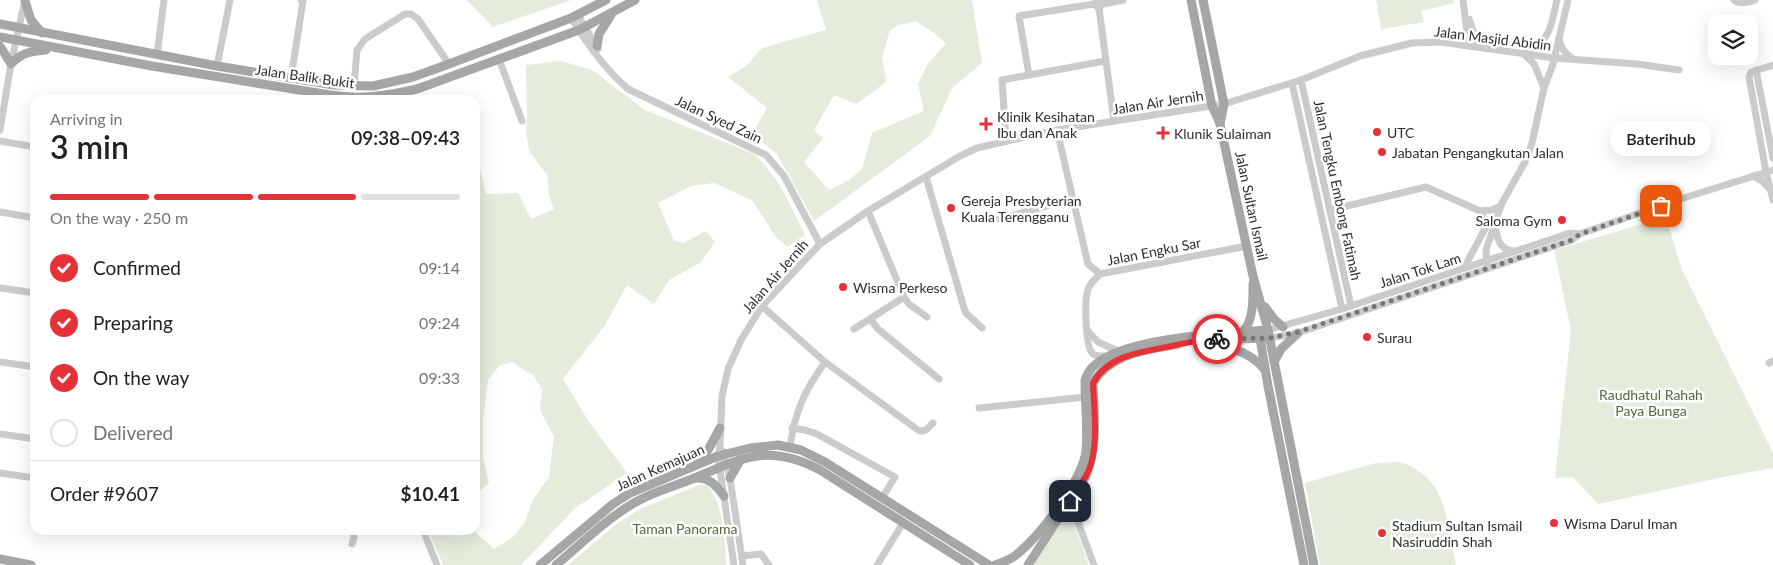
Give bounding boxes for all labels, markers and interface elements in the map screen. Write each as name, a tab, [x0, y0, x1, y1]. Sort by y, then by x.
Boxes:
map controls	[1708, 15, 1758, 65]
button: layers	[1708, 15, 1758, 65]
street label: Jalan Masjid Abidin	[1434, 22, 1552, 54]
street label: Jalan Balik Bukit	[254, 61, 356, 91]
street label: Jalan Air Jernih	[1111, 86, 1205, 118]
street label: Jalan Syed Zain	[673, 91, 765, 147]
street label: Jalan Tengku Embong Fatimah	[1311, 98, 1365, 282]
place label: Klinik Kesihatan Ibu dan Anak	[997, 108, 1095, 141]
text: Arriving in	[50, 109, 123, 128]
marker: Klinik Kesihatan Ibu dan Anak	[979, 117, 993, 131]
callout: Baterihub	[1611, 121, 1711, 156]
place label: UTC	[1387, 124, 1415, 141]
place label: Klunik Sulaiman	[1174, 125, 1271, 142]
text: 09:38–09:43	[351, 126, 460, 149]
marker: Klunik Sulaiman	[1156, 126, 1170, 140]
marker: UTC	[1371, 126, 1383, 138]
text: 3 min	[50, 127, 129, 166]
text: Baterihub	[1626, 129, 1696, 148]
place label: Jabatan Pengangkutan Jalan	[1392, 144, 1564, 161]
marker: Jabatan Pengangkutan Jalan	[1376, 146, 1388, 158]
street label: Jalan Sultan Ismail	[1232, 150, 1272, 262]
pin	[1640, 185, 1682, 227]
place label: Gereja Presbyterian Kuala Terengganu	[961, 192, 1082, 225]
icon: bag	[1647, 192, 1675, 220]
marker: Gereja Presbyterian Kuala Terengganu	[945, 202, 957, 214]
text: On the way · 250 m	[50, 208, 188, 227]
place label: Saloma Gym	[1476, 212, 1552, 229]
marker: Saloma Gym	[1556, 214, 1568, 226]
street label: Jalan Engku Sar	[1106, 234, 1202, 268]
street label: Jalan Air Jernih	[738, 236, 812, 316]
street label: Jalan Tok Lam	[1377, 249, 1463, 291]
icon: check	[50, 254, 78, 282]
text: Confirmed	[93, 256, 181, 279]
text: 09:14	[419, 258, 460, 277]
place label: Wisma Perkeso	[853, 279, 948, 296]
marker: Wisma Perkeso	[837, 281, 849, 293]
icon: check	[50, 309, 78, 337]
text: Preparing	[93, 311, 173, 334]
text: 09:24	[419, 313, 460, 332]
courier	[1192, 314, 1242, 364]
icon: bike	[1203, 325, 1231, 353]
place label: Surau	[1377, 329, 1412, 346]
marker: Surau	[1361, 331, 1373, 343]
icon: check	[50, 364, 78, 392]
text: On the way	[93, 366, 189, 389]
text: 09:33	[419, 368, 460, 387]
park label: Raudhatul Rahah Paya Bunga	[1599, 386, 1703, 419]
text: Delivered	[93, 421, 173, 444]
street label: Jalan Kemajuan	[613, 440, 707, 494]
pin	[1049, 480, 1091, 522]
text: Order #9607	[50, 482, 159, 505]
text: $10.41	[400, 482, 460, 505]
icon: home	[1056, 487, 1084, 515]
place label: Wisma Darul Iman	[1564, 515, 1677, 532]
place label: Stadium Sultan Ismail Nasiruddin Shah	[1392, 517, 1522, 550]
marker: Wisma Darul Iman	[1548, 517, 1560, 529]
park label: Taman Panorama	[633, 520, 737, 537]
marker: Stadium Sultan Ismail Nasiruddin Shah	[1376, 527, 1388, 539]

